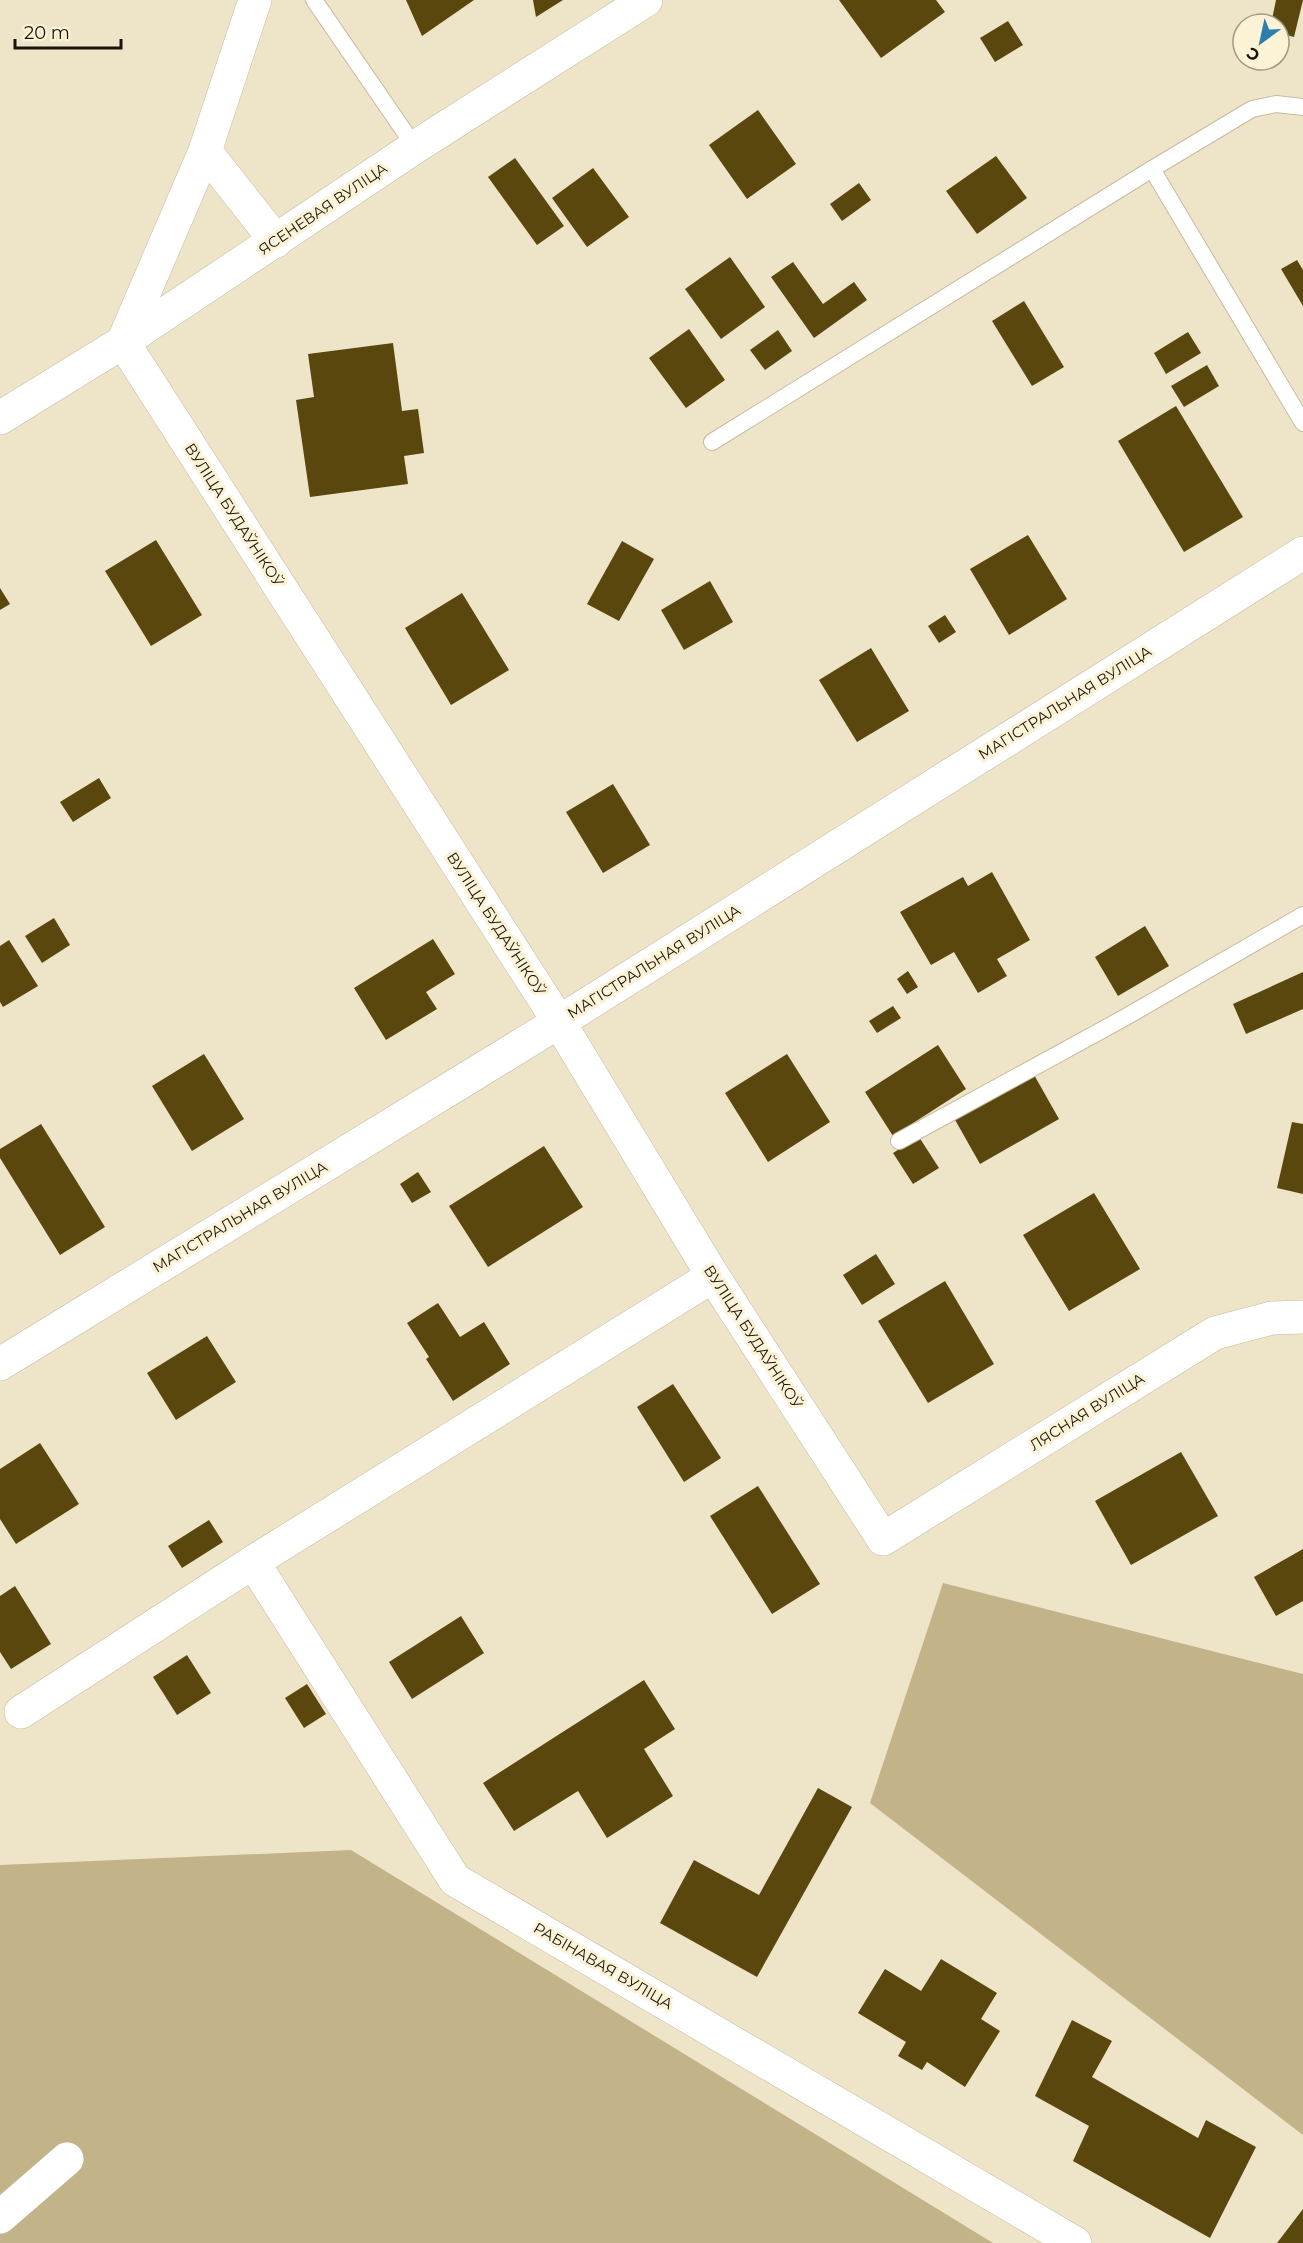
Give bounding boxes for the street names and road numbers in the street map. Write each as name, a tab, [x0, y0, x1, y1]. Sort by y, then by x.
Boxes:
street label: ЯСЕНЕВАЯ ВУЛІЦА	[255, 158, 391, 259]
street label: ВУЛІЦА БУДАЎНІКОЎ	[181, 439, 288, 591]
street label: МАГІСТРАЛЬНАЯ ВУЛІЦА	[975, 641, 1155, 764]
street label: ВУЛІЦА БУДАЎНІКОЎ	[443, 848, 550, 1000]
street label: МАГІСТРАЛЬНАЯ ВУЛІЦА	[564, 900, 744, 1023]
street label: МАГІСТРАЛЬНАЯ ВУЛІЦА	[149, 1157, 331, 1276]
street label: ВУЛІЦА БУДАЎНІКОЎ	[700, 1261, 807, 1413]
street label: ЛЯСНАЯ ВУЛІЦА	[1026, 1369, 1148, 1455]
street label: РАБІНАВАЯ ВУЛІЦА	[530, 1918, 676, 2013]

